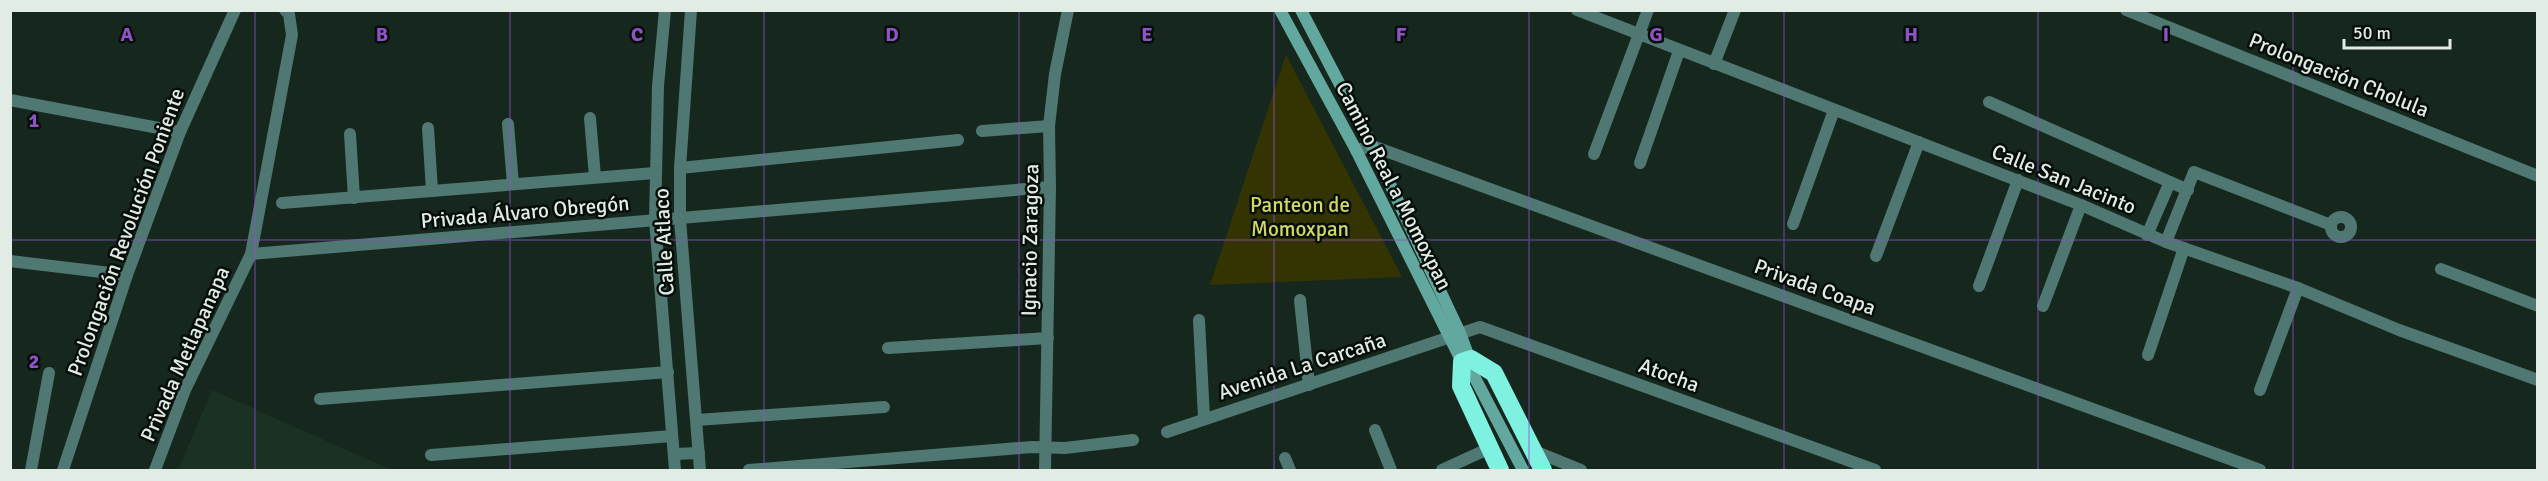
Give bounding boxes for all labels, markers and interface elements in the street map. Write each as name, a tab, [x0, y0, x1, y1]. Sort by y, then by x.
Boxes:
scale bar	[2344, 12, 2450, 50]
text: A	[121, 22, 134, 47]
text: B	[376, 22, 388, 47]
text: C	[631, 22, 643, 47]
text: D	[885, 22, 899, 47]
text: E	[1141, 22, 1153, 47]
text: F	[1396, 22, 1407, 47]
text: G	[1649, 22, 1663, 47]
text: H	[1904, 22, 1918, 47]
text: I	[2163, 22, 2169, 47]
text: 50 m	[2353, 22, 2391, 44]
street label: Prolongación Cholula	[2245, 27, 2433, 123]
street label: Camino Real a Momoxpan	[1330, 78, 1458, 294]
street label: Prolongación Revolución Poniente	[62, 84, 190, 380]
text: 1	[29, 108, 40, 133]
street label: Calle San Jacinto	[1988, 138, 2140, 220]
street label: Ignacio Zaragoza	[1016, 163, 1044, 317]
street label: Calle Atlaco	[648, 188, 680, 296]
street label: Privada Álvaro Obregón	[420, 190, 630, 234]
park label: Panteon de Momoxpan	[1250, 192, 1350, 242]
street label: Privada Coapa	[1751, 253, 1879, 321]
street label: Privada Metlapanapa	[135, 262, 235, 446]
street label: Avenida La Carcaña	[1215, 327, 1389, 405]
text: 2	[29, 349, 39, 374]
street label: Atocha	[1635, 352, 1703, 398]

